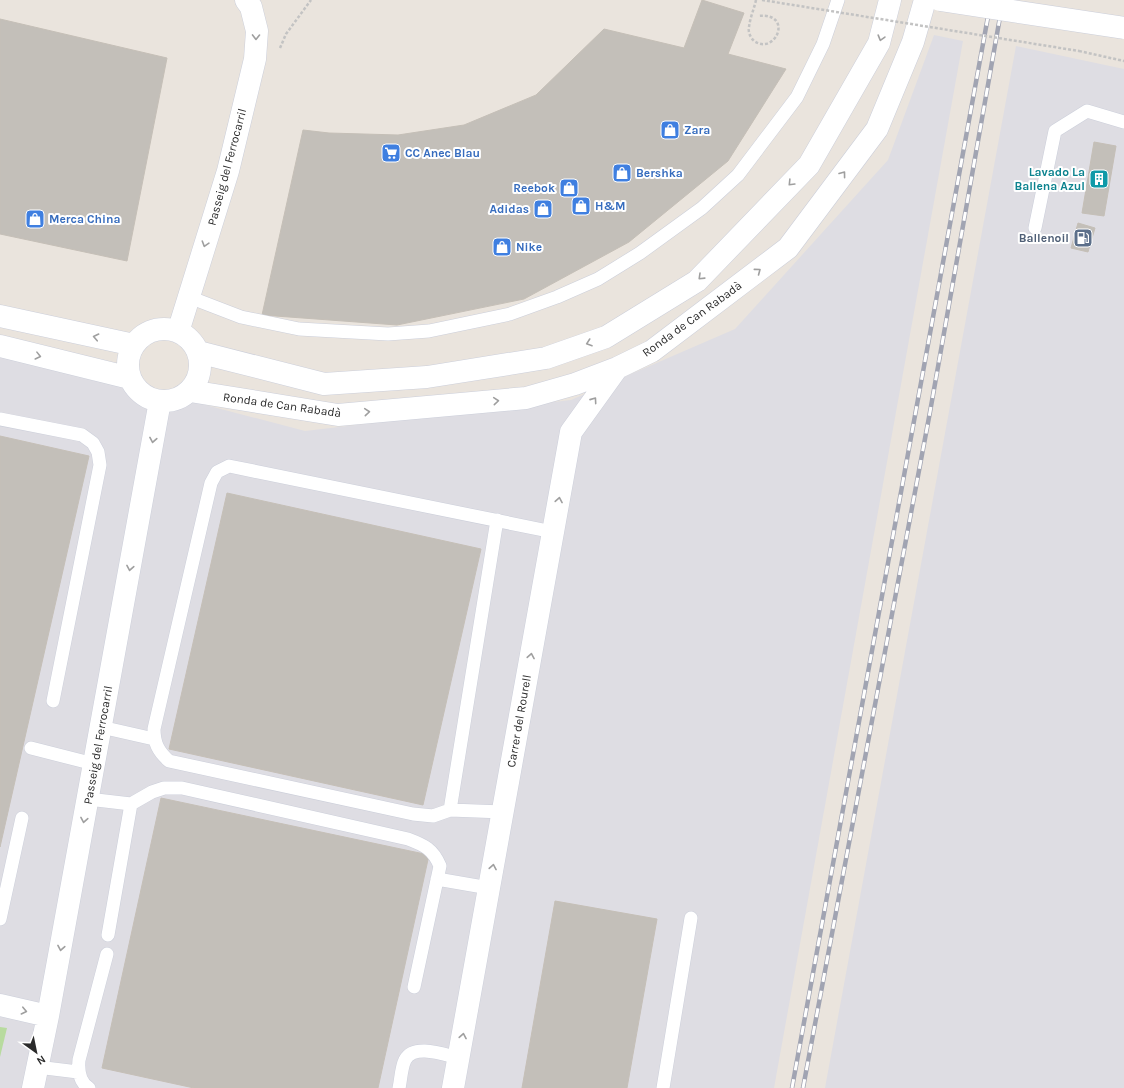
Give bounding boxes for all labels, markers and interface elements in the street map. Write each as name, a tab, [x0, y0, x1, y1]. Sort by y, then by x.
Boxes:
one-way arrow	[252, 34, 260, 40]
one-way arrow	[877, 34, 885, 41]
street label: Passeig del Ferrocarril	[205, 107, 249, 227]
shop icon: Zara	[659, 119, 681, 141]
place label: Zara	[684, 123, 710, 137]
supermarket icon: CC Anec Blau	[380, 142, 402, 164]
place label: CC Anec Blau	[405, 146, 480, 160]
shop icon: Bershka	[611, 162, 633, 184]
place label: Lavado La Ballena Azul	[1014, 165, 1085, 193]
place label: Bershka	[636, 166, 683, 180]
building icon: Lavado La Ballena Azul	[1088, 168, 1110, 190]
one-way arrow	[839, 171, 846, 178]
shop icon: Reebok	[558, 177, 580, 199]
one-way arrow	[788, 178, 796, 186]
place label: Reebok	[513, 181, 555, 195]
shop icon: H&M	[570, 195, 592, 217]
shop icon: Adidas	[532, 198, 554, 220]
place label: H&M	[595, 199, 626, 213]
place label: Adidas	[489, 202, 529, 216]
shop icon: Merca China	[24, 208, 46, 230]
place label: Merca China	[49, 212, 121, 226]
fuel station icon: Ballenoil	[1072, 227, 1094, 249]
place label: Ballenoil	[1019, 231, 1069, 245]
shop icon: Nike	[491, 236, 513, 258]
place label: Nike	[516, 240, 542, 254]
one-way arrow	[201, 241, 210, 248]
one-way arrow	[754, 268, 761, 275]
one-way arrow	[698, 272, 706, 280]
street label: Ronda de Can Rabadà	[640, 278, 744, 360]
one-way arrow	[93, 334, 99, 342]
one-way arrow	[586, 338, 593, 347]
one-way arrow	[35, 351, 41, 359]
street label: Ronda de Can Rabadà	[222, 390, 342, 420]
one-way arrow	[493, 396, 499, 405]
one-way arrow	[589, 398, 596, 405]
one-way arrow	[363, 408, 370, 417]
one-way arrow	[149, 437, 157, 443]
one-way arrow	[554, 497, 563, 504]
one-way arrow	[126, 565, 134, 571]
one-way arrow	[526, 653, 535, 659]
street label: Carrer del Rourell	[504, 674, 534, 768]
street label: Passeig del Ferrocarril	[81, 684, 115, 806]
one-way arrow	[80, 817, 89, 823]
one-way arrow	[488, 863, 497, 870]
one-way arrow	[57, 945, 66, 951]
one-way arrow	[21, 1006, 27, 1014]
north arrow	[16, 1032, 56, 1072]
one-way arrow	[458, 1033, 467, 1039]
text: N	[34, 1052, 48, 1068]

